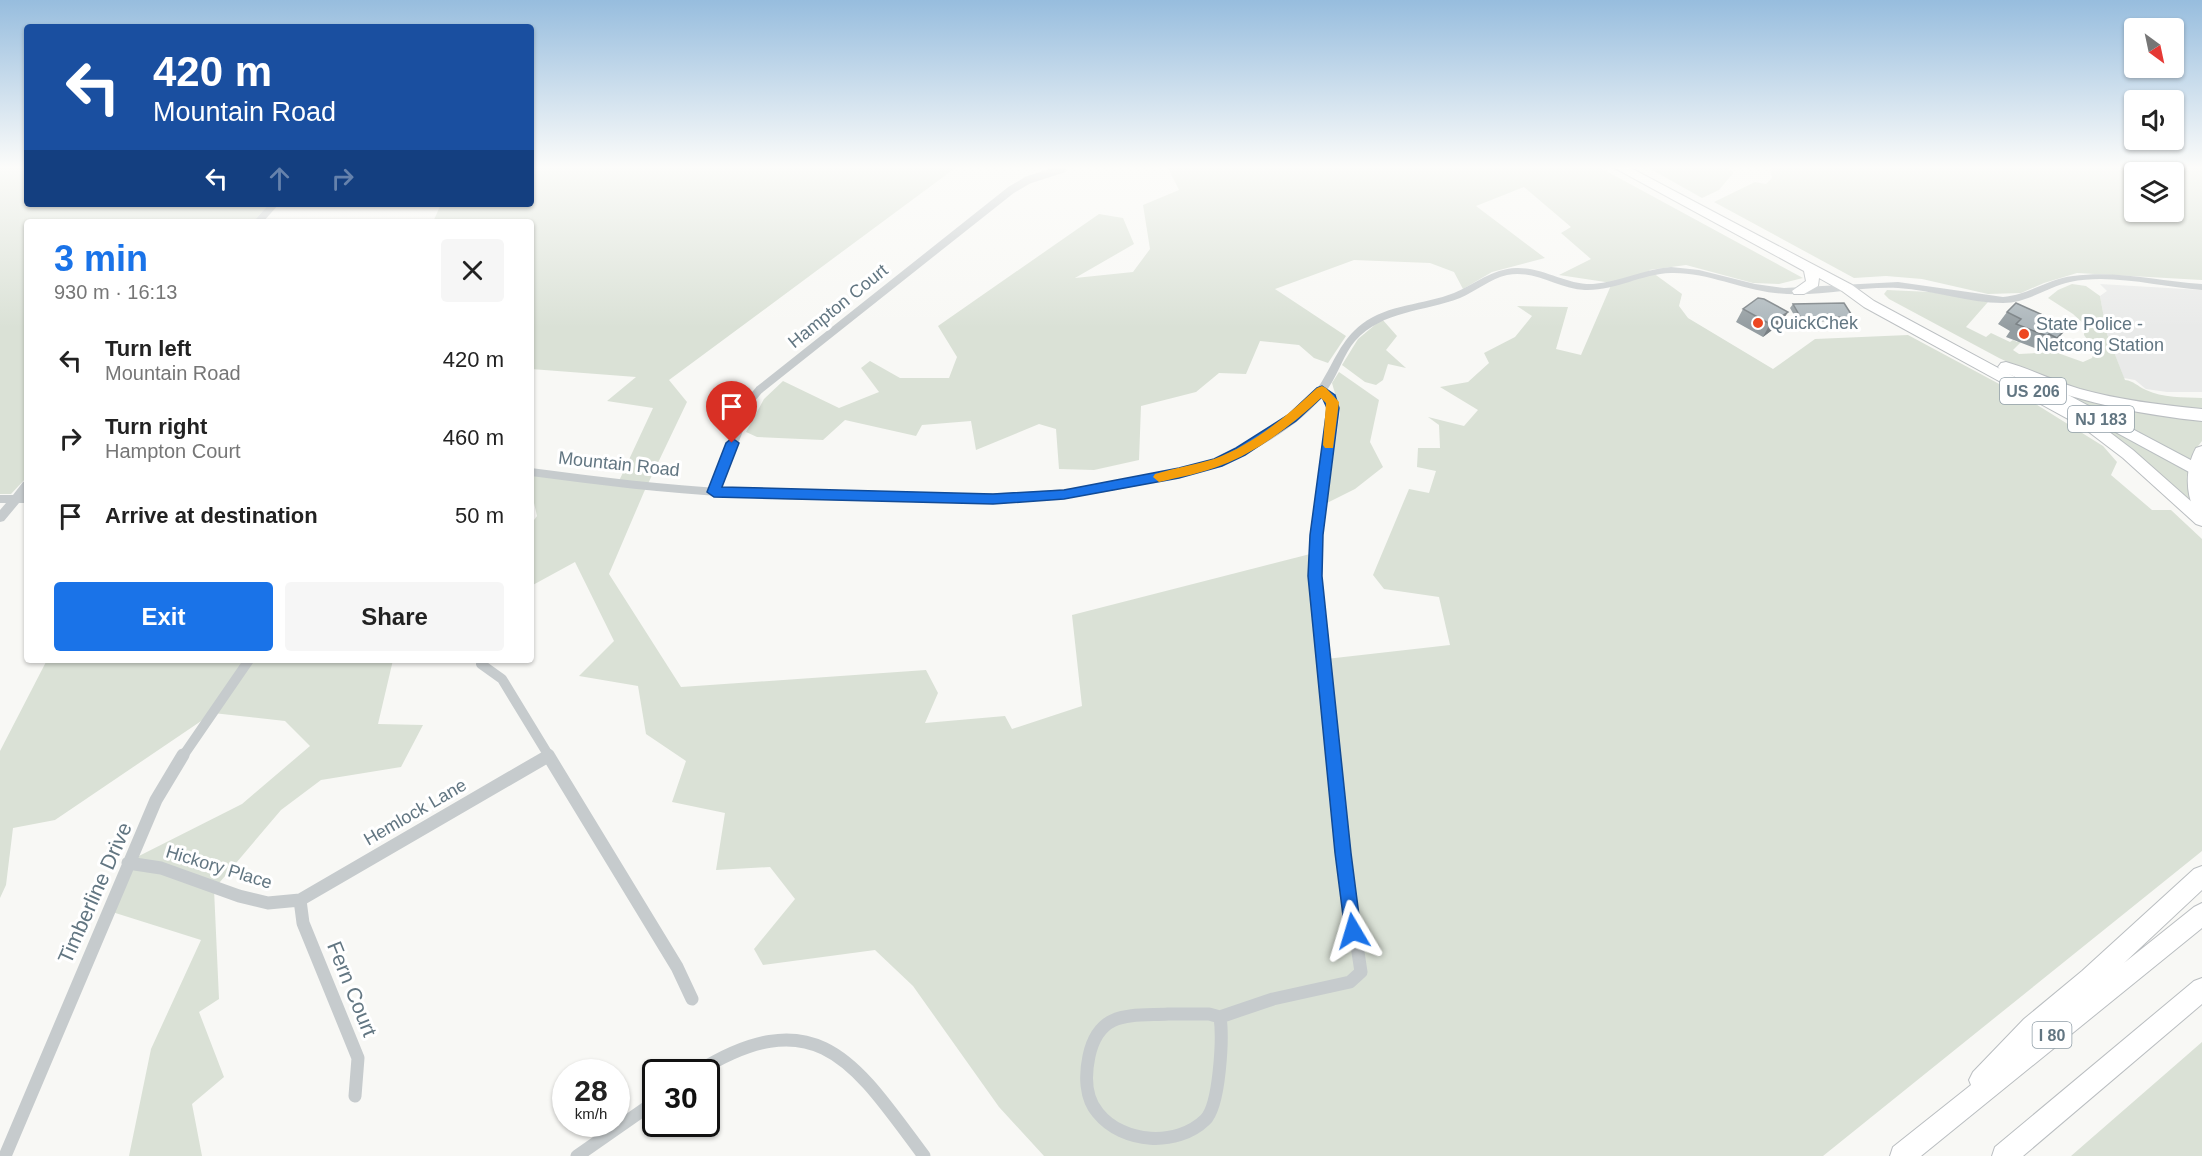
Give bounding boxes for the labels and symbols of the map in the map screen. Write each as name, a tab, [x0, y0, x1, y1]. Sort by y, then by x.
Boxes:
north arrow	[2124, 18, 2184, 78]
street label: Hampton Court	[784, 260, 892, 352]
place label: QuickChek	[1770, 313, 1859, 333]
place label: State Police - Netcong Station	[2036, 314, 2164, 355]
marker: QuickChek	[1751, 316, 1765, 330]
marker: State Police - Netcong Station	[2017, 327, 2031, 341]
road number: US 206	[2000, 378, 2066, 404]
pin	[706, 381, 757, 443]
road number: NJ 183	[2068, 406, 2134, 432]
street label: Mountain Road	[557, 448, 681, 480]
street label: Hemlock Lane	[360, 775, 470, 849]
street label: Timberline Drive	[53, 819, 136, 967]
street label: Hickory Place	[163, 841, 275, 893]
position arrow	[1321, 899, 1385, 963]
street label: Fern Court	[323, 938, 382, 1040]
road number: I 80	[2032, 1022, 2072, 1048]
speed limit sign: 30	[642, 1059, 720, 1137]

